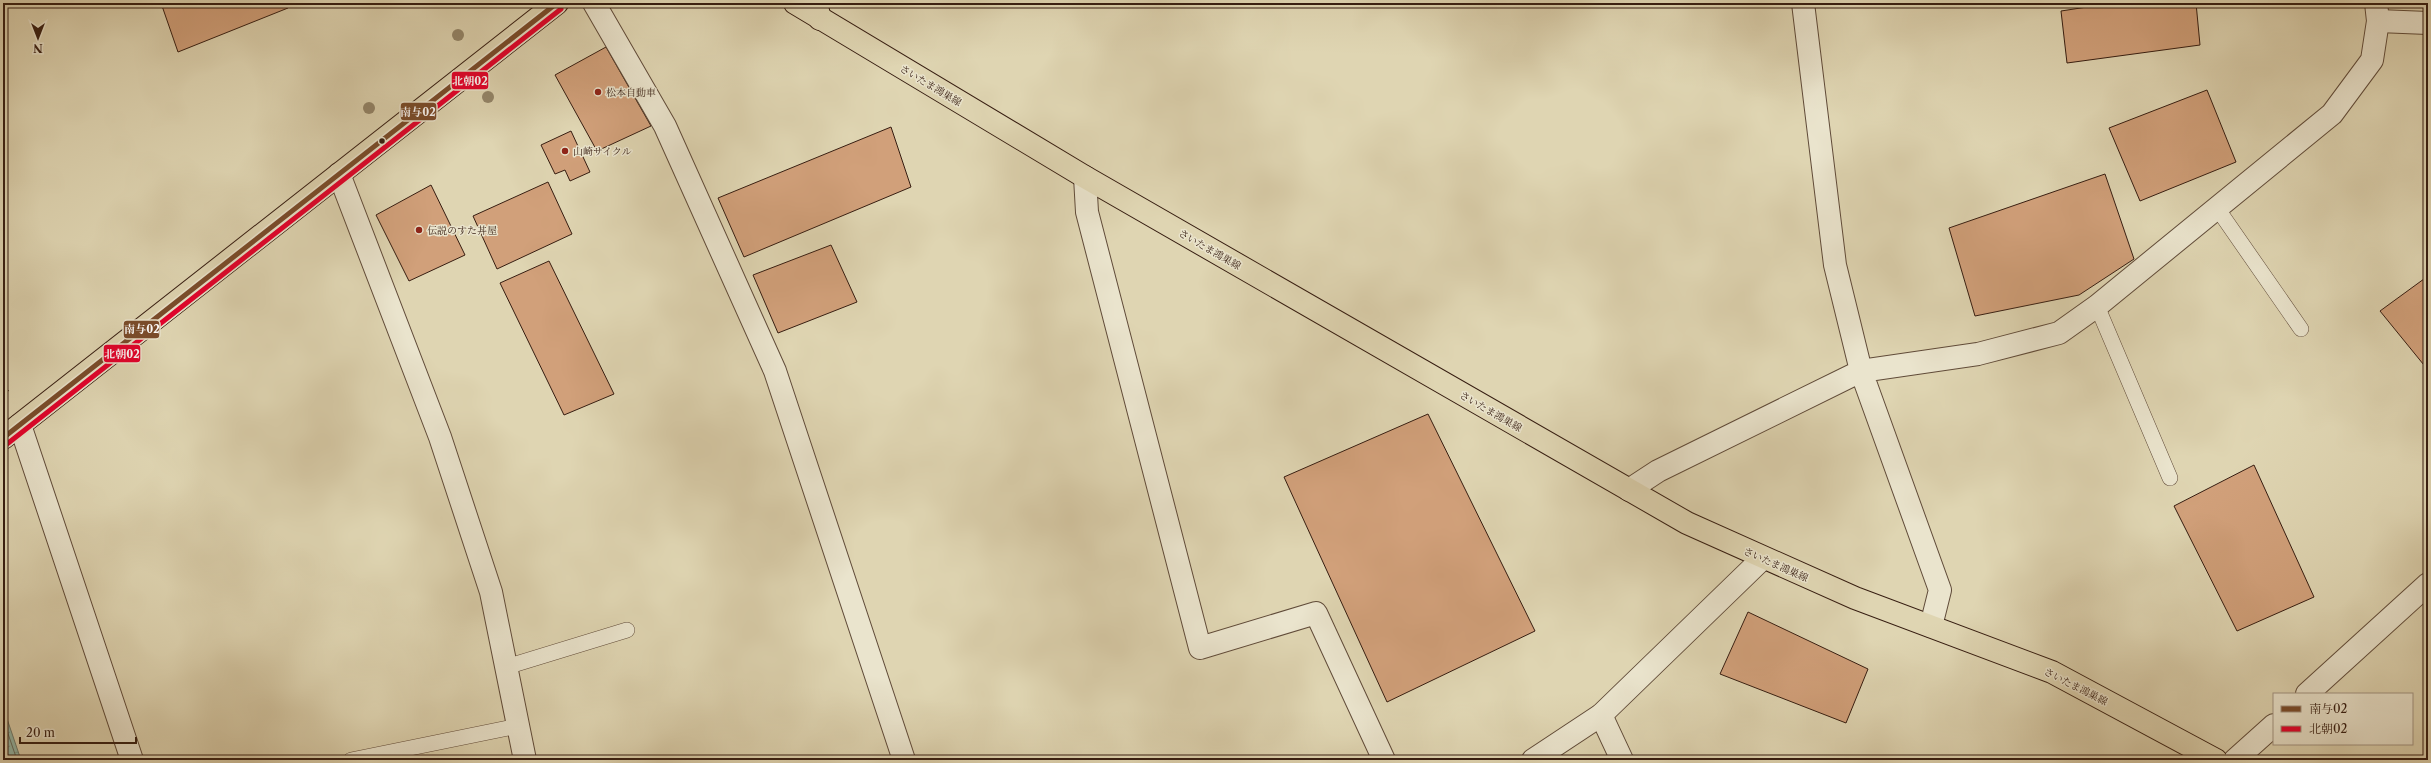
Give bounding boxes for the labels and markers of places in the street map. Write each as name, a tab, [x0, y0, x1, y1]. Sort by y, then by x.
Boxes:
place label: 松本自動車	[606, 86, 656, 99]
marker: 松本自動車	[593, 87, 603, 97]
unlabelled marker	[377, 136, 387, 146]
place label: 山崎サイクル	[573, 145, 632, 158]
marker: 山崎サイクル	[560, 146, 570, 156]
place label: 伝説のすた丼屋	[427, 224, 497, 237]
marker: 伝説のすた丼屋	[414, 225, 424, 235]

